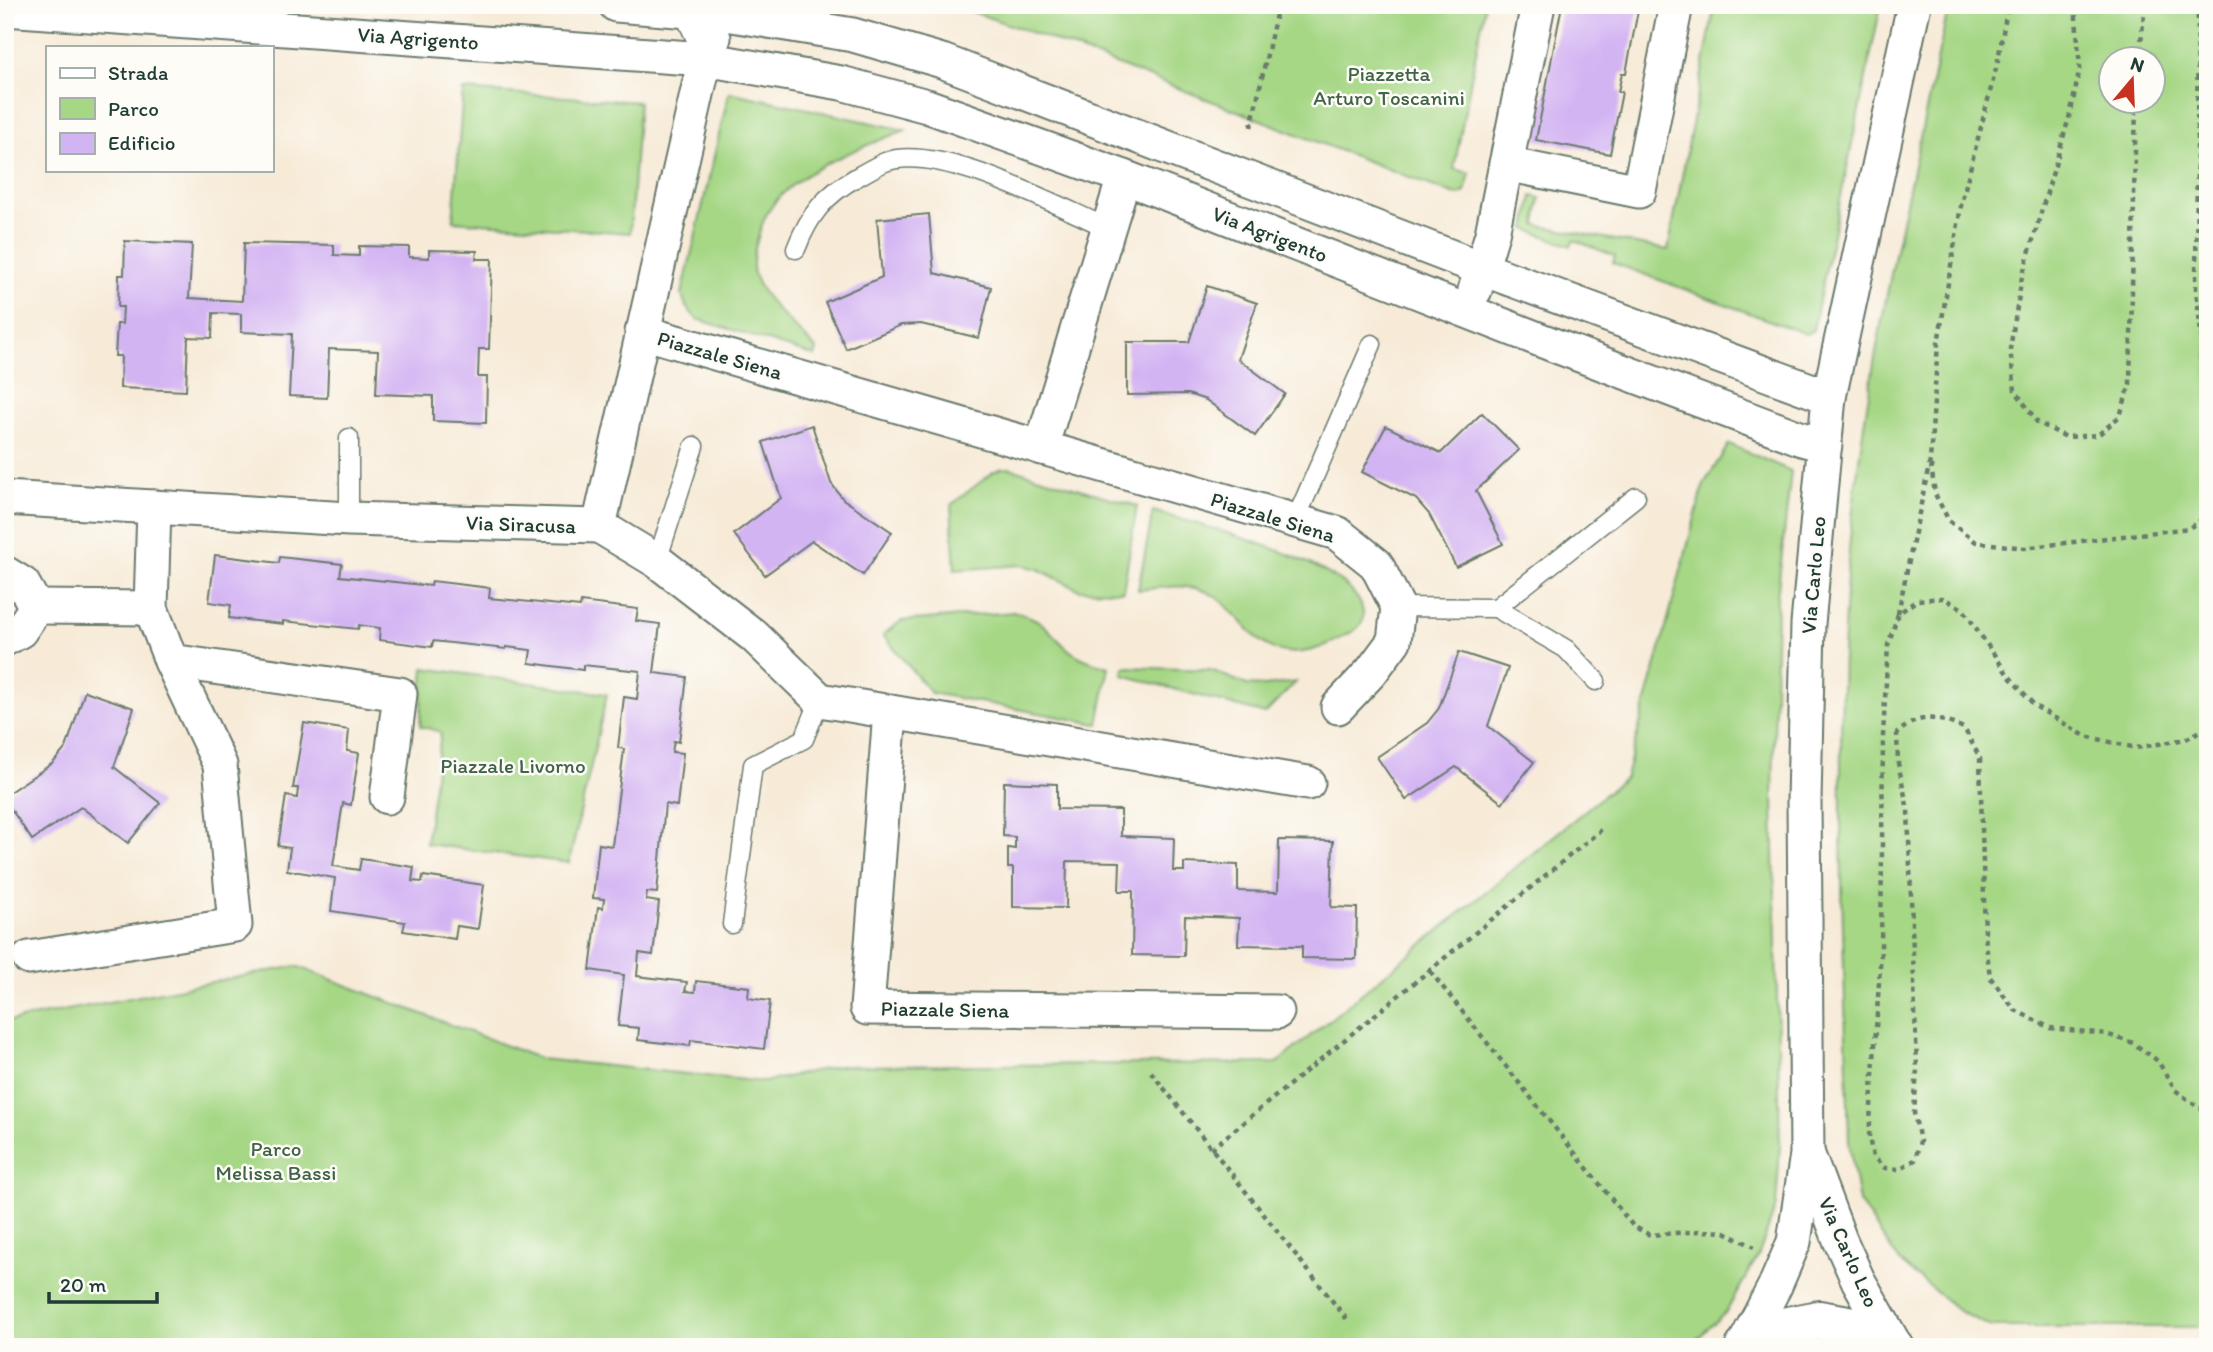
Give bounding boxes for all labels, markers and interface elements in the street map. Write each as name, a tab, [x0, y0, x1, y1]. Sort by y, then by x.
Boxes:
street label: Via Agrigento	[357, 21, 479, 55]
legend	[46, 46, 273, 172]
north arrow	[2098, 46, 2168, 116]
text: N	[2128, 51, 2147, 77]
text: Strada	[108, 60, 168, 85]
park label: Piazzetta Arturo Toscanini	[1313, 61, 1465, 110]
text: Parco	[108, 96, 159, 121]
text: Edificio	[108, 130, 176, 155]
street label: Via Agrigento	[1209, 201, 1331, 267]
street label: Piazzale Siena	[655, 325, 785, 385]
street label: Piazzale Siena	[1208, 486, 1338, 548]
street label: Via Siracusa	[465, 510, 577, 538]
street label: Via Carlo Leo	[1795, 515, 1831, 635]
park label: Piazzale Livorno	[440, 753, 586, 778]
street label: Piazzale Siena	[880, 995, 1010, 1023]
park label: Parco Melissa Bassi	[216, 1136, 336, 1185]
street label: Via Carlo Leo	[1814, 1193, 1884, 1311]
scale bar	[49, 1261, 158, 1305]
text: 20 m	[60, 1272, 107, 1297]

